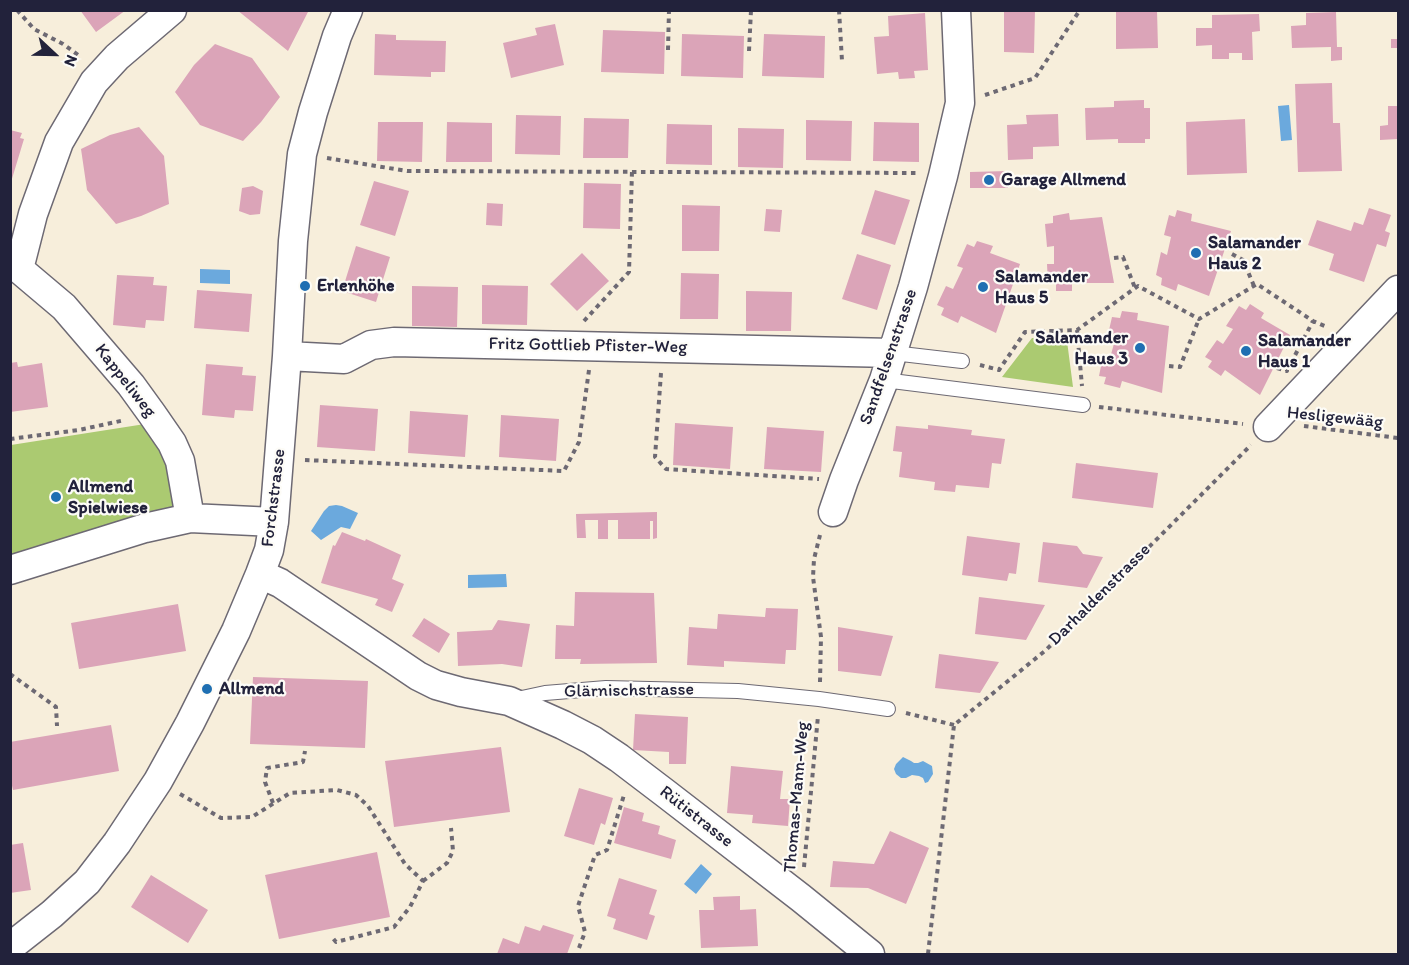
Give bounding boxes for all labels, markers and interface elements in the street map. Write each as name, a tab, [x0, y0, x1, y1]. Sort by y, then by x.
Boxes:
north arrow	[24, 24, 84, 84]
text: N	[60, 52, 82, 70]
place label: Garage Allmend	[1001, 169, 1126, 191]
marker: Garage Allmend	[982, 173, 996, 187]
place label: Salamander Haus 2	[1208, 232, 1301, 274]
marker: Salamander Haus 2	[1189, 246, 1203, 260]
place label: Salamander Haus 5	[995, 266, 1088, 308]
place label: Erlenhöhe	[317, 275, 395, 297]
marker: Erlenhöhe	[298, 279, 312, 293]
marker: Salamander Haus 5	[976, 280, 990, 294]
street label: Sandfelsenstrasse	[856, 286, 922, 428]
place label: Salamander Haus 3	[1035, 327, 1128, 370]
place label: Salamander Haus 1	[1258, 330, 1351, 372]
street label: Fritz Gottlieb Pfister-Weg	[488, 333, 688, 359]
street label: Kappeliweg	[90, 340, 160, 422]
marker: Salamander Haus 3	[1133, 341, 1147, 355]
marker: Salamander Haus 1	[1239, 344, 1253, 358]
street label: Hesligewääg	[1286, 402, 1384, 434]
street label: Forchstrasse	[257, 448, 291, 548]
place label: Allmend Spielwiese	[68, 476, 148, 518]
marker: Allmend Spielwiese	[49, 490, 63, 504]
street label: Darhaldenstrasse	[1044, 539, 1156, 651]
place label: Allmend	[219, 678, 284, 700]
street label: Glärnischstrasse	[564, 679, 694, 703]
marker: Allmend	[200, 682, 214, 696]
street label: Thomas-Mann-Weg	[780, 721, 814, 873]
street label: Rütistrasse	[655, 781, 737, 853]

